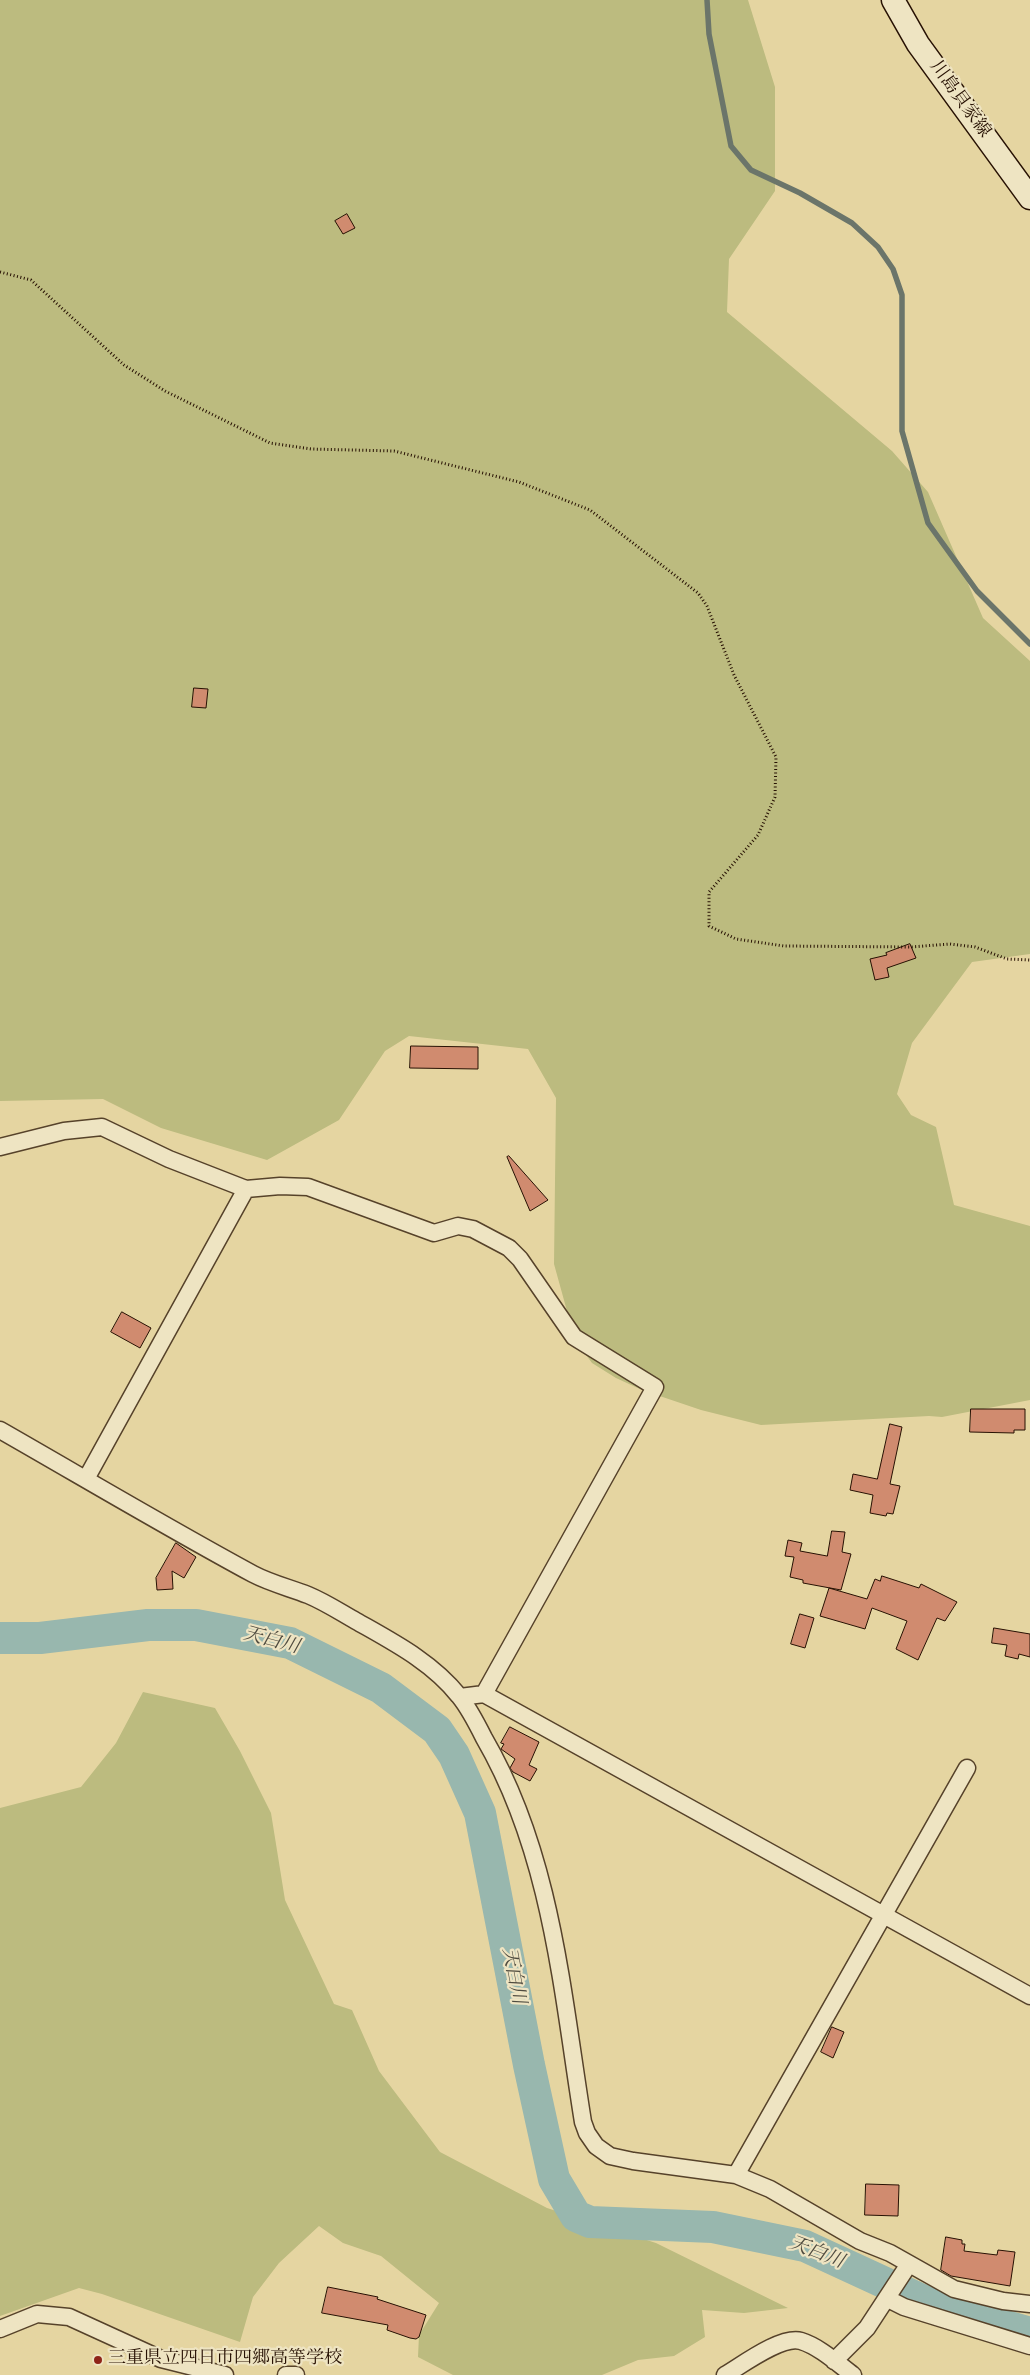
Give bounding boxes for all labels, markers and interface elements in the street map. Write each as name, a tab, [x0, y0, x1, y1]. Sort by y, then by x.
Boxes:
street label: 川島貝家線	[924, 57, 994, 143]
water label: 天白川	[241, 1624, 301, 1660]
water label: 天白川	[495, 1946, 529, 2006]
water label: 天白川	[785, 2233, 847, 2275]
place label: 三重県立四日市四郷高等学校	[108, 2349, 342, 2371]
marker: 三重県立四日市四郷高等学校	[92, 2354, 104, 2366]

